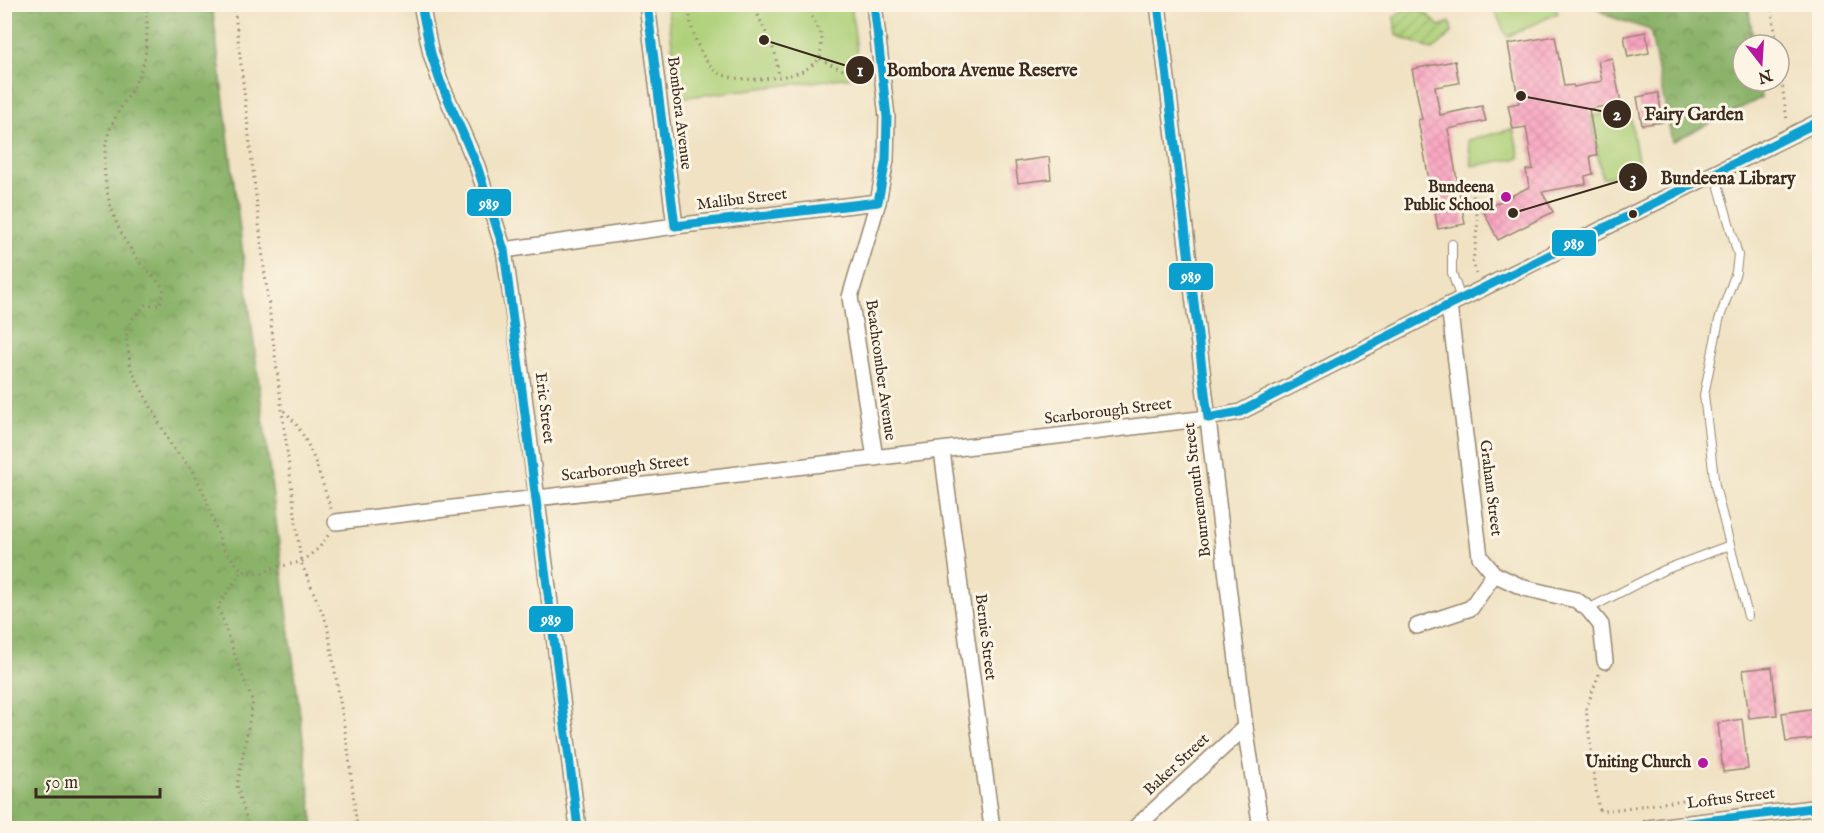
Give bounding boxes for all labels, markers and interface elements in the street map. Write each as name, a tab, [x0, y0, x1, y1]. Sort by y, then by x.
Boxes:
north arrow	[1731, 33, 1791, 93]
callout: Bombora Avenue Reserve	[845, 52, 1090, 88]
street label: Bombora Avenue	[662, 55, 696, 171]
text: 1	[857, 60, 864, 83]
text: Bombora Avenue Reserve	[886, 60, 1078, 83]
text: N	[1755, 64, 1775, 87]
callout: Fairy Garden	[1602, 96, 1755, 132]
text: 2	[1613, 104, 1622, 127]
text: Fairy Garden	[1644, 104, 1744, 127]
callout: Bundeena Library	[1618, 159, 1807, 195]
text: 3	[1630, 168, 1636, 191]
text: Bundeena Library	[1660, 168, 1797, 191]
place label: Bundeena Public School	[1404, 178, 1495, 216]
street label: Malibu Street	[696, 184, 789, 215]
line badge: 989	[466, 188, 512, 217]
marker: Bundeena Public School	[1499, 190, 1513, 204]
text: 989	[478, 195, 499, 215]
unlabelled marker	[1627, 208, 1639, 220]
line badge: 989	[1551, 229, 1597, 257]
text: 989	[1563, 235, 1584, 255]
line badge: 989	[1168, 262, 1214, 291]
text: 989	[1180, 268, 1201, 288]
street label: Beachcomber Avenue	[860, 298, 900, 442]
street label: Eric Street	[530, 371, 558, 445]
street label: Scarborough Street	[1043, 394, 1173, 430]
street label: Bournemouth Street	[1180, 421, 1216, 559]
street label: Graham Street	[1474, 439, 1506, 538]
street label: Scarborough Street	[560, 451, 690, 487]
street label: Bernie Street	[970, 593, 1000, 682]
line badge: 989	[528, 605, 574, 633]
text: 989	[540, 611, 561, 631]
street label: Baker Street	[1140, 729, 1214, 800]
place label: Uniting Church	[1584, 753, 1691, 773]
marker: Uniting Church	[1696, 756, 1710, 770]
scale bar	[36, 761, 160, 799]
text: 50 m	[45, 772, 78, 795]
street label: Loftus Street	[1686, 784, 1777, 814]

